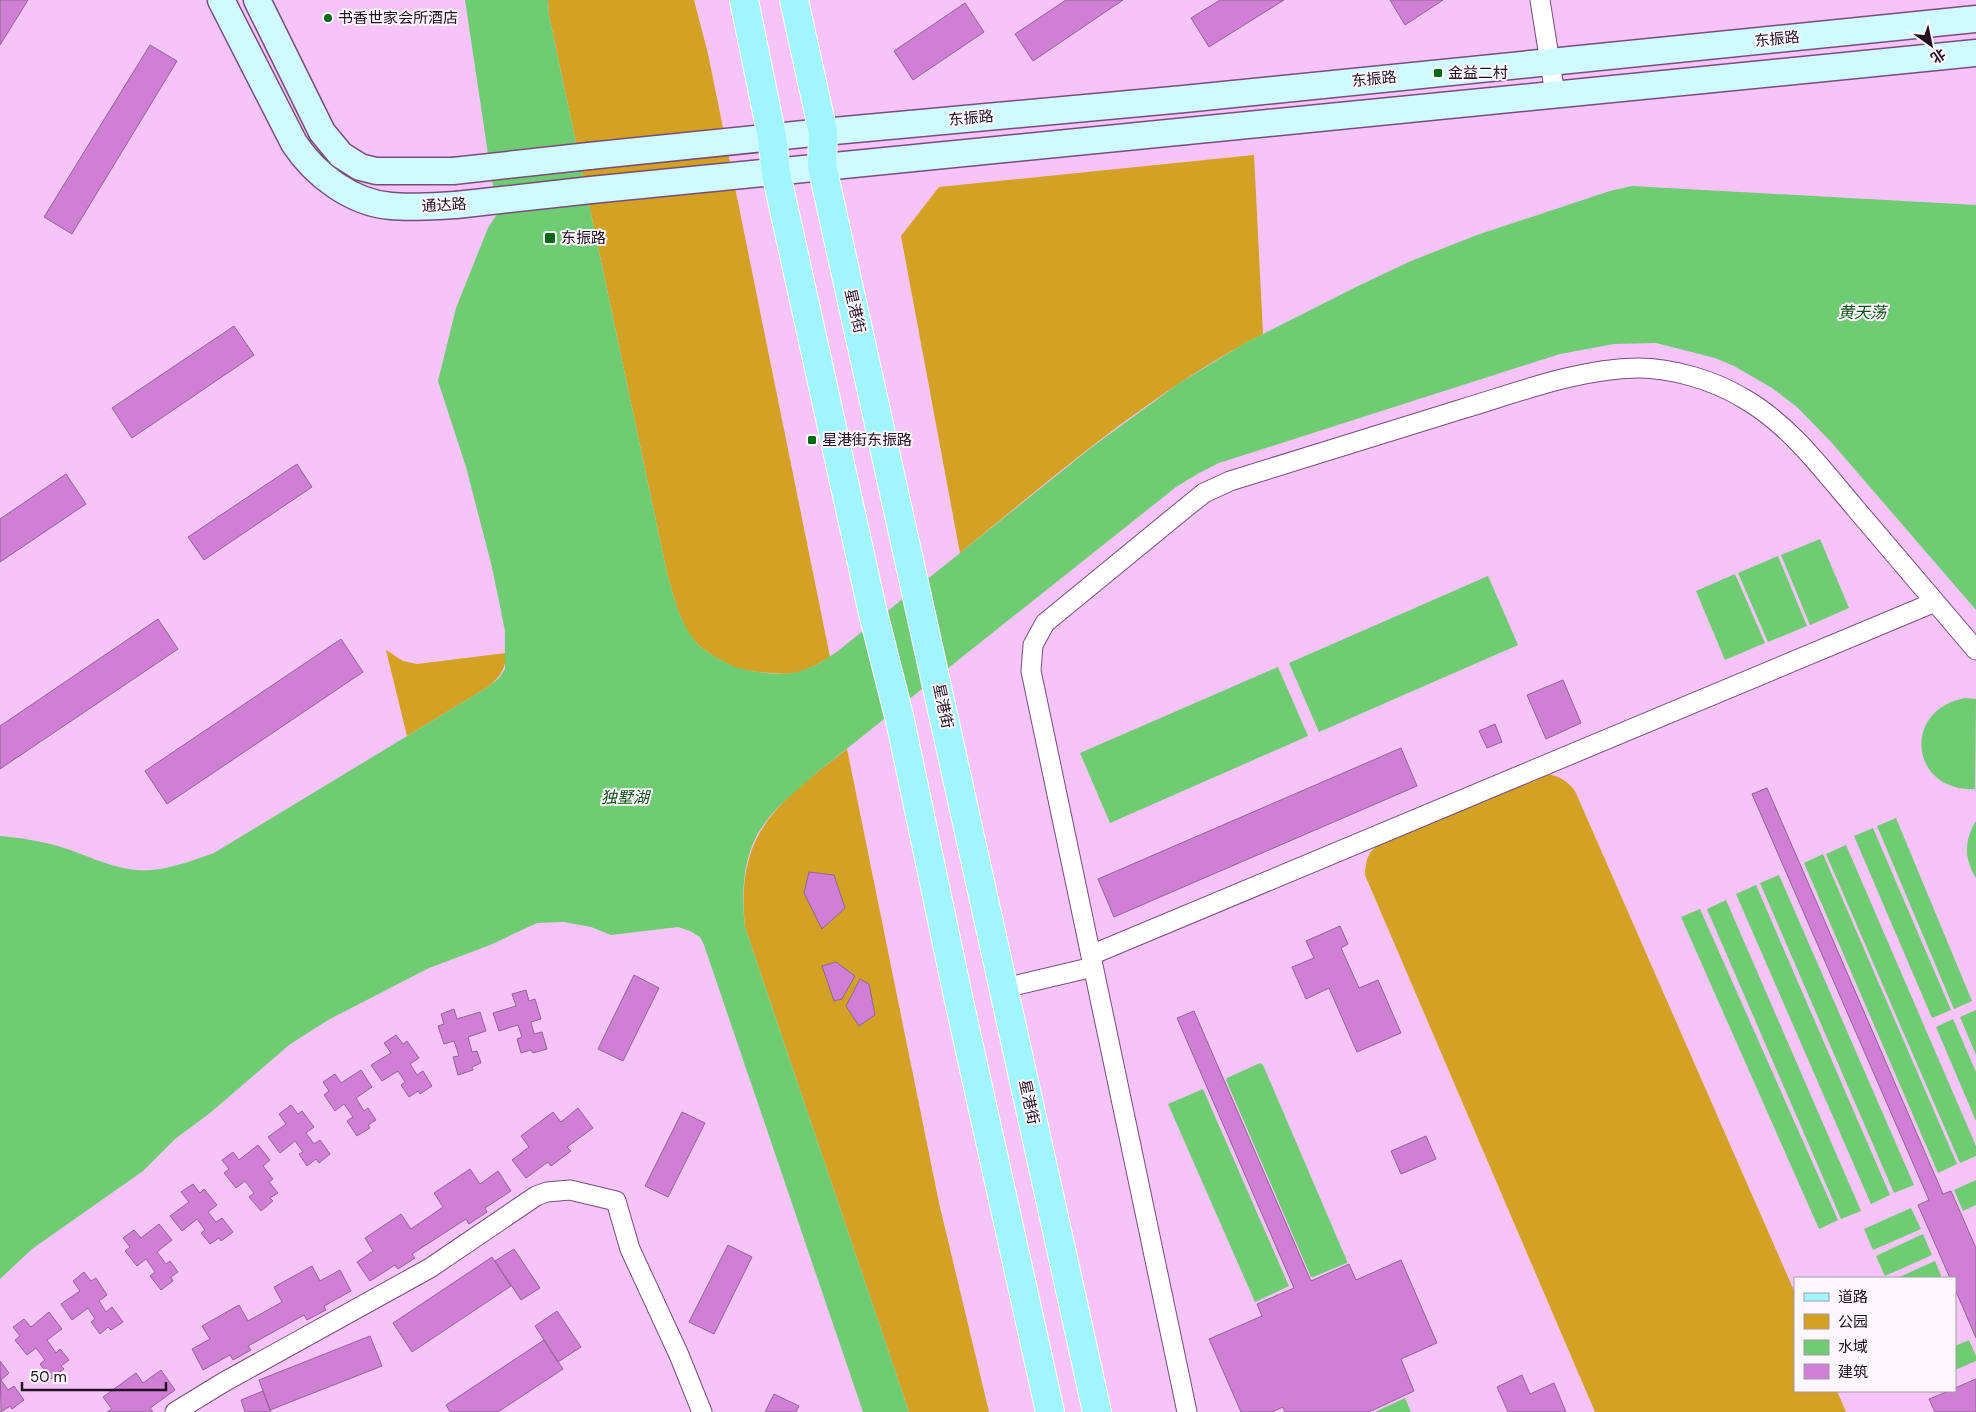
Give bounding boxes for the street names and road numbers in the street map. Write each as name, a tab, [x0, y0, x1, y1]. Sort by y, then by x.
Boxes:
street label: 东振路	[1754, 27, 1800, 51]
street label: 东振路	[1351, 67, 1397, 91]
street label: 东振路	[948, 106, 994, 130]
street label: 通达路	[421, 194, 467, 216]
street label: 星港街	[840, 287, 870, 335]
street label: 星港街	[929, 682, 957, 730]
street label: 星港街	[1015, 1078, 1043, 1126]

